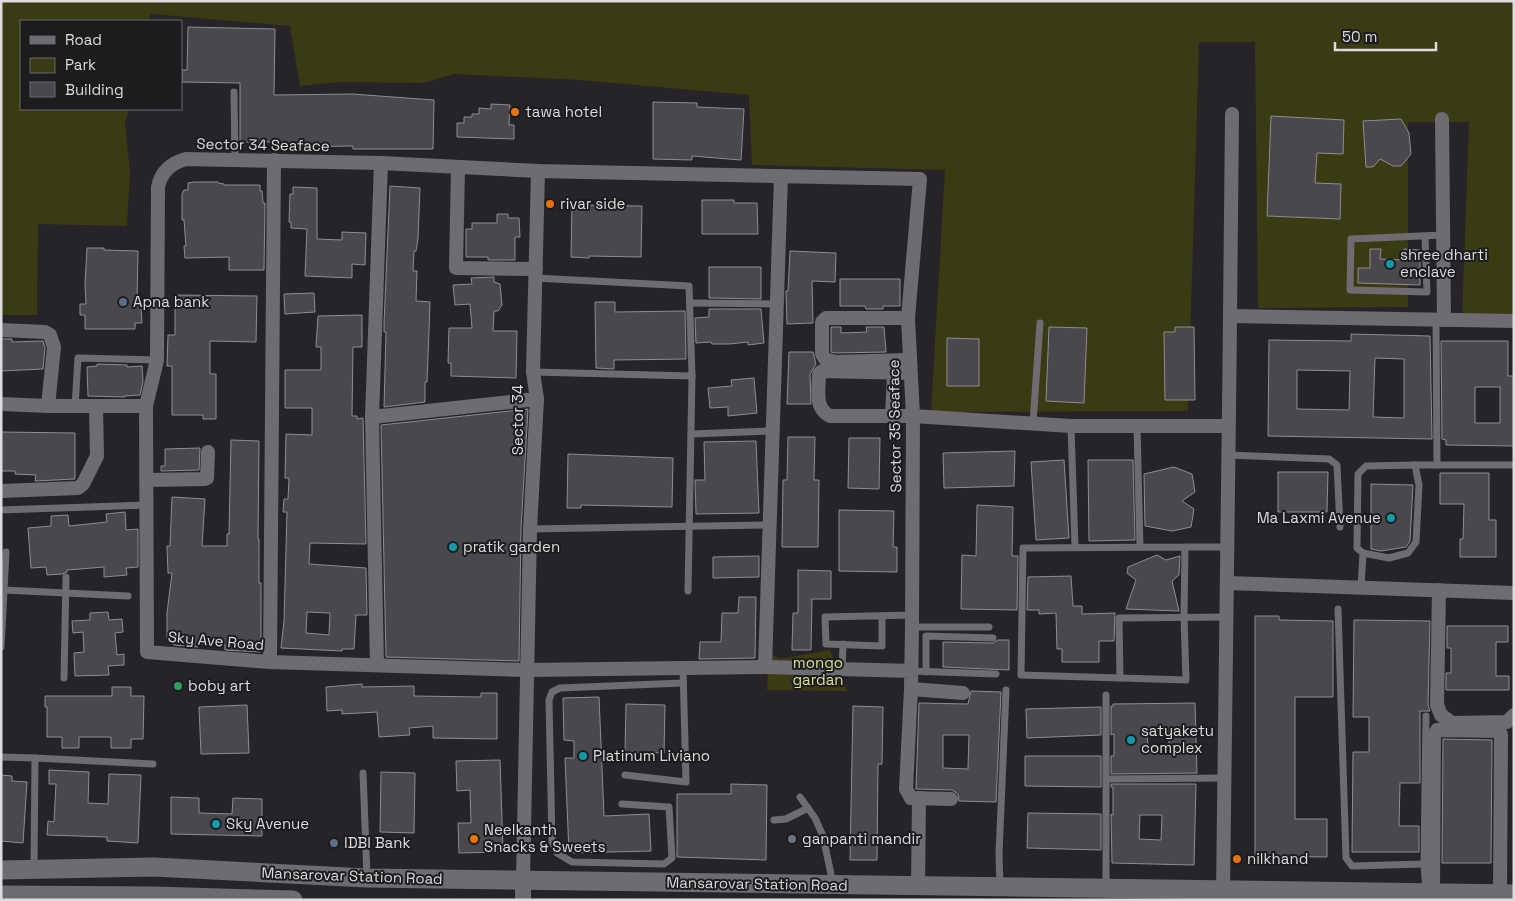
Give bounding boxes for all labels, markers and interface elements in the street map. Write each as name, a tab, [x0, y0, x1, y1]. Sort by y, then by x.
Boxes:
legend	[20, 20, 182, 110]
scale bar	[1335, 20, 1436, 52]
text: 50 m	[1342, 27, 1377, 46]
text: Road	[65, 30, 102, 49]
text: Park	[65, 55, 96, 74]
text: Building	[65, 80, 124, 99]
place label: tawa hotel	[525, 102, 602, 121]
marker: tawa hotel	[509, 106, 521, 118]
street label: Sector 34 Seaface	[196, 134, 330, 155]
place label: rivar side	[560, 194, 626, 213]
marker: rivar side	[544, 198, 556, 210]
place label: shree dharti enclave	[1400, 245, 1488, 281]
marker: shree dharti enclave	[1384, 258, 1396, 270]
place label: Apna bank	[133, 292, 209, 311]
marker: Apna bank	[117, 296, 129, 308]
street label: Sector 35 Seaface	[884, 359, 905, 493]
street label: Sector 34	[508, 385, 527, 455]
place label: Ma Laxmi Avenue	[1257, 508, 1381, 527]
marker: Ma Laxmi Avenue	[1385, 512, 1397, 524]
place label: pratik garden	[463, 537, 560, 556]
marker: pratik garden	[447, 541, 459, 553]
street label: Sky Ave Road	[167, 627, 265, 654]
park label: mongo gardan	[792, 653, 844, 689]
place label: boby art	[188, 676, 251, 695]
marker: boby art	[172, 680, 184, 692]
place label: satyaketu complex	[1141, 721, 1214, 757]
marker: satyaketu complex	[1125, 734, 1137, 746]
place label: Platinum Liviano	[593, 746, 710, 765]
marker: Platinum Liviano	[577, 750, 589, 762]
place label: Sky Avenue	[226, 814, 309, 833]
marker: Sky Avenue	[210, 818, 222, 830]
place label: Neelkanth Snacks & Sweets	[484, 820, 606, 856]
place label: ganpanti mandir	[802, 829, 921, 848]
place label: IDBI Bank	[344, 833, 410, 852]
marker: Neelkanth Snacks & Sweets	[468, 833, 480, 845]
marker: ganpanti mandir	[786, 833, 798, 845]
marker: IDBI Bank	[328, 837, 340, 849]
place label: nilkhand	[1247, 849, 1308, 868]
marker: nilkhand	[1231, 853, 1243, 865]
street label: Mansarovar Station Road	[261, 863, 443, 888]
street label: Mansarovar Station Road	[666, 872, 848, 895]

